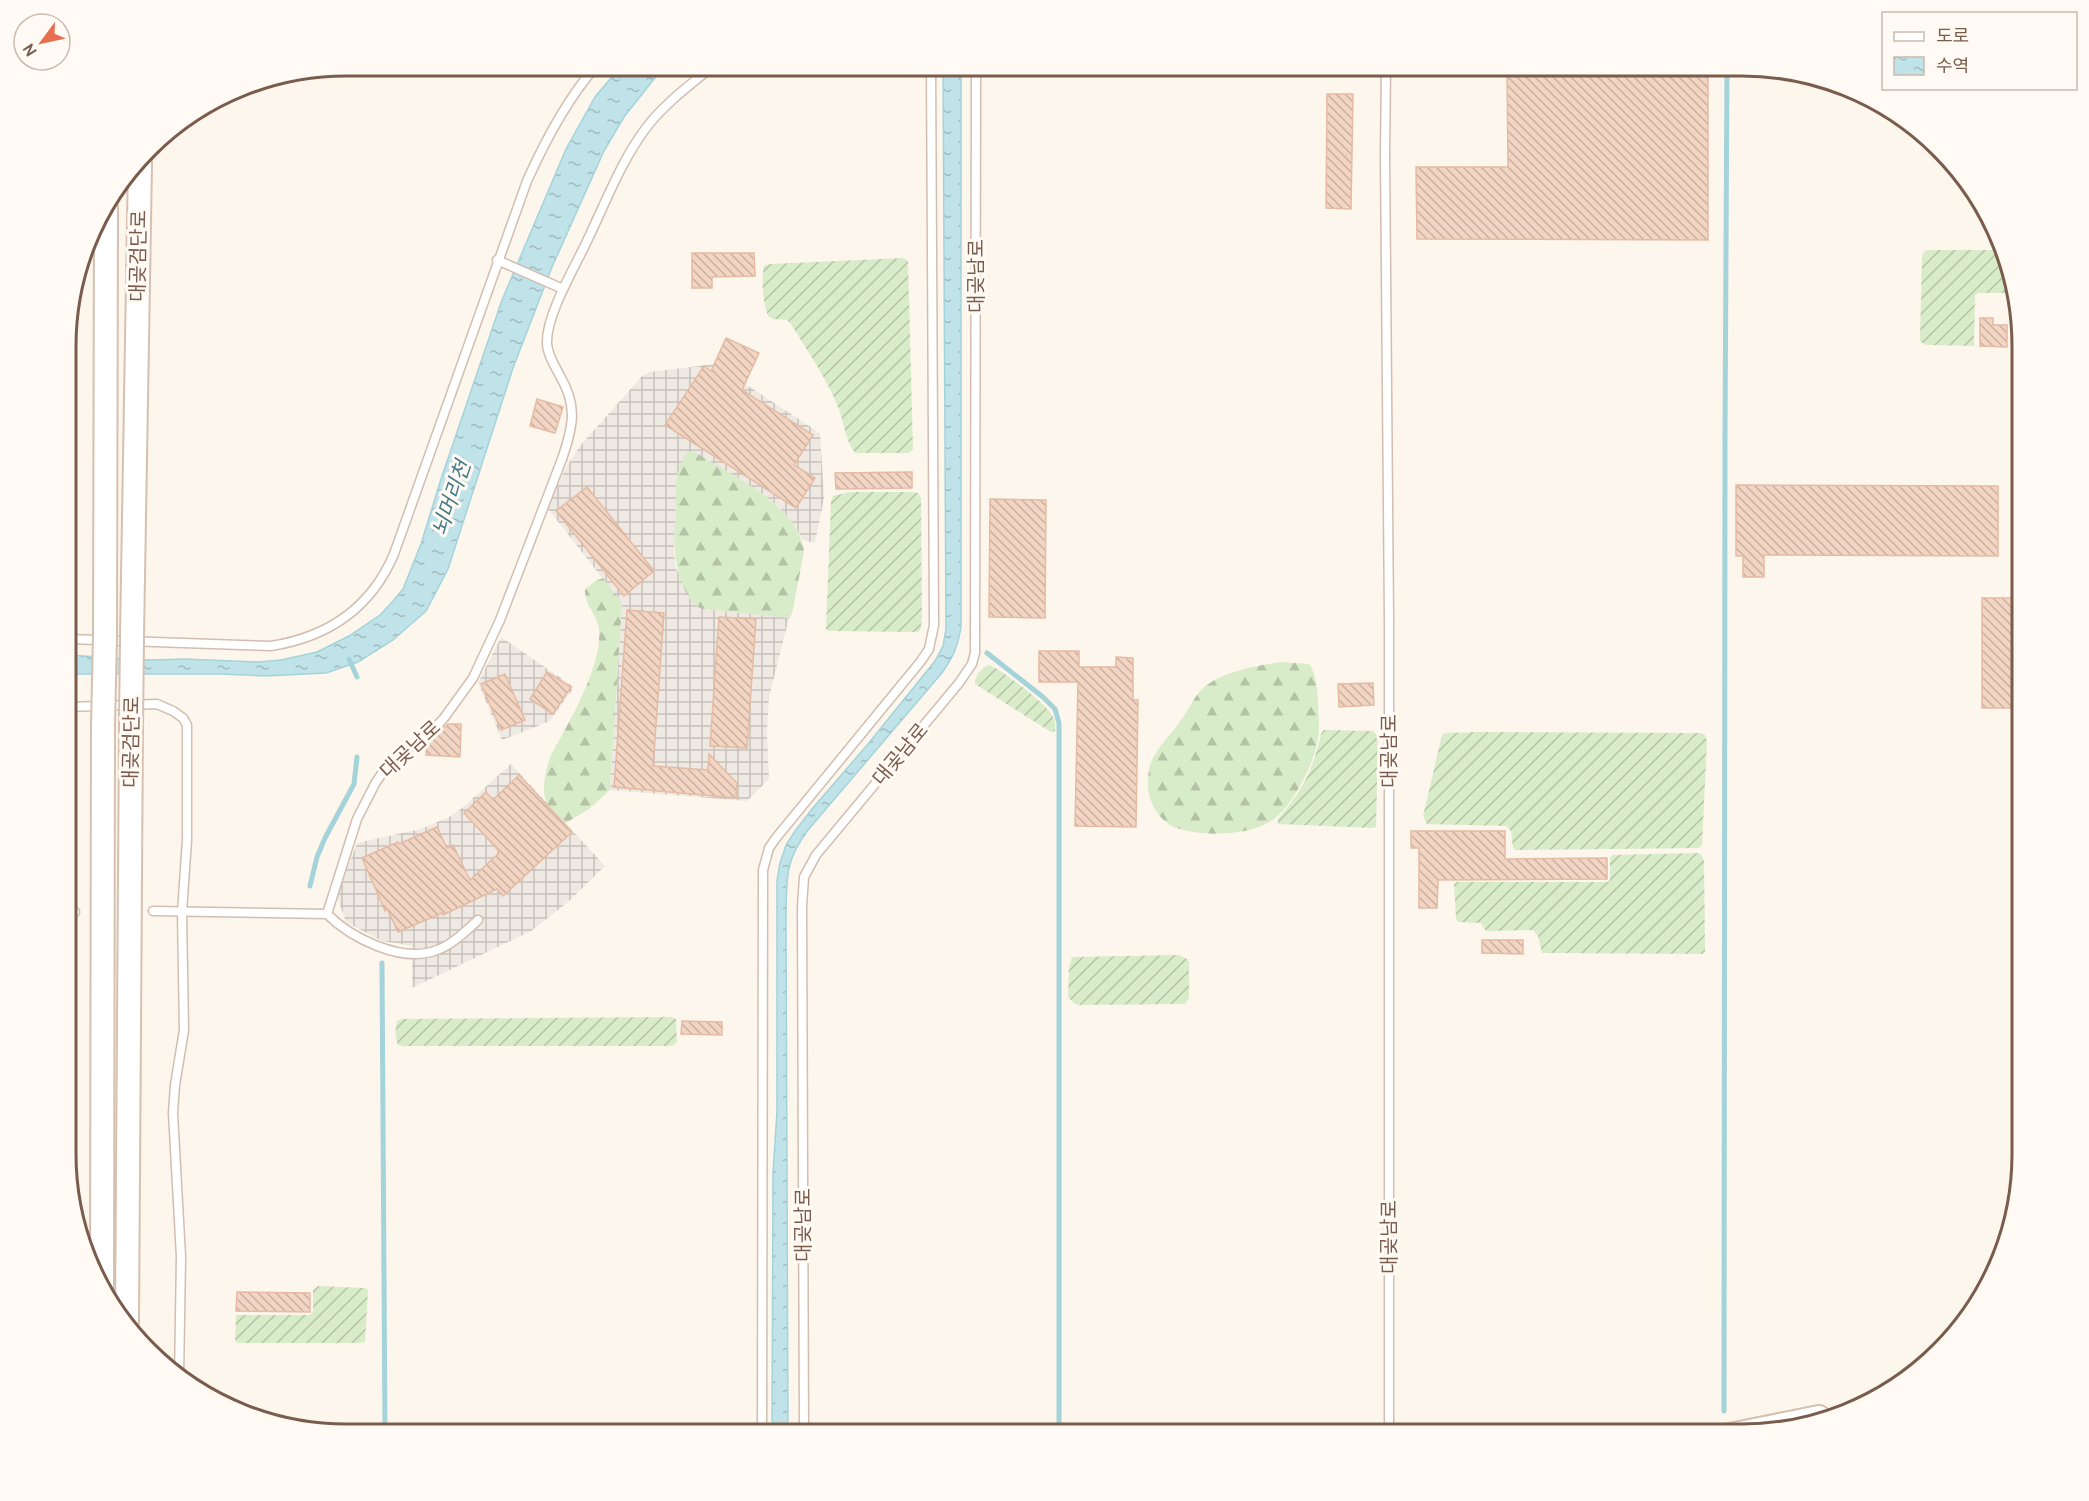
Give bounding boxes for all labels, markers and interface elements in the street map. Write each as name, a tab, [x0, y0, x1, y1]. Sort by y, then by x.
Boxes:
north arrow	[12, 12, 72, 72]
legend	[1882, 12, 2077, 90]
text: 도로	[1936, 25, 1969, 47]
text: N	[19, 40, 41, 60]
text: 수역	[1936, 55, 1969, 77]
street label: 대곶검단로	[125, 210, 151, 302]
street label: 대곶남로	[964, 239, 988, 313]
water label: 뇌머리천	[427, 455, 476, 539]
street label: 대곶검단로	[118, 696, 144, 788]
street label: 대곶남로	[1377, 714, 1401, 788]
street label: 대곶남로	[375, 715, 445, 783]
street label: 대곶남로	[867, 718, 933, 790]
street label: 대곶남로	[791, 1188, 815, 1262]
street label: 대곶남로	[1377, 1200, 1401, 1274]

